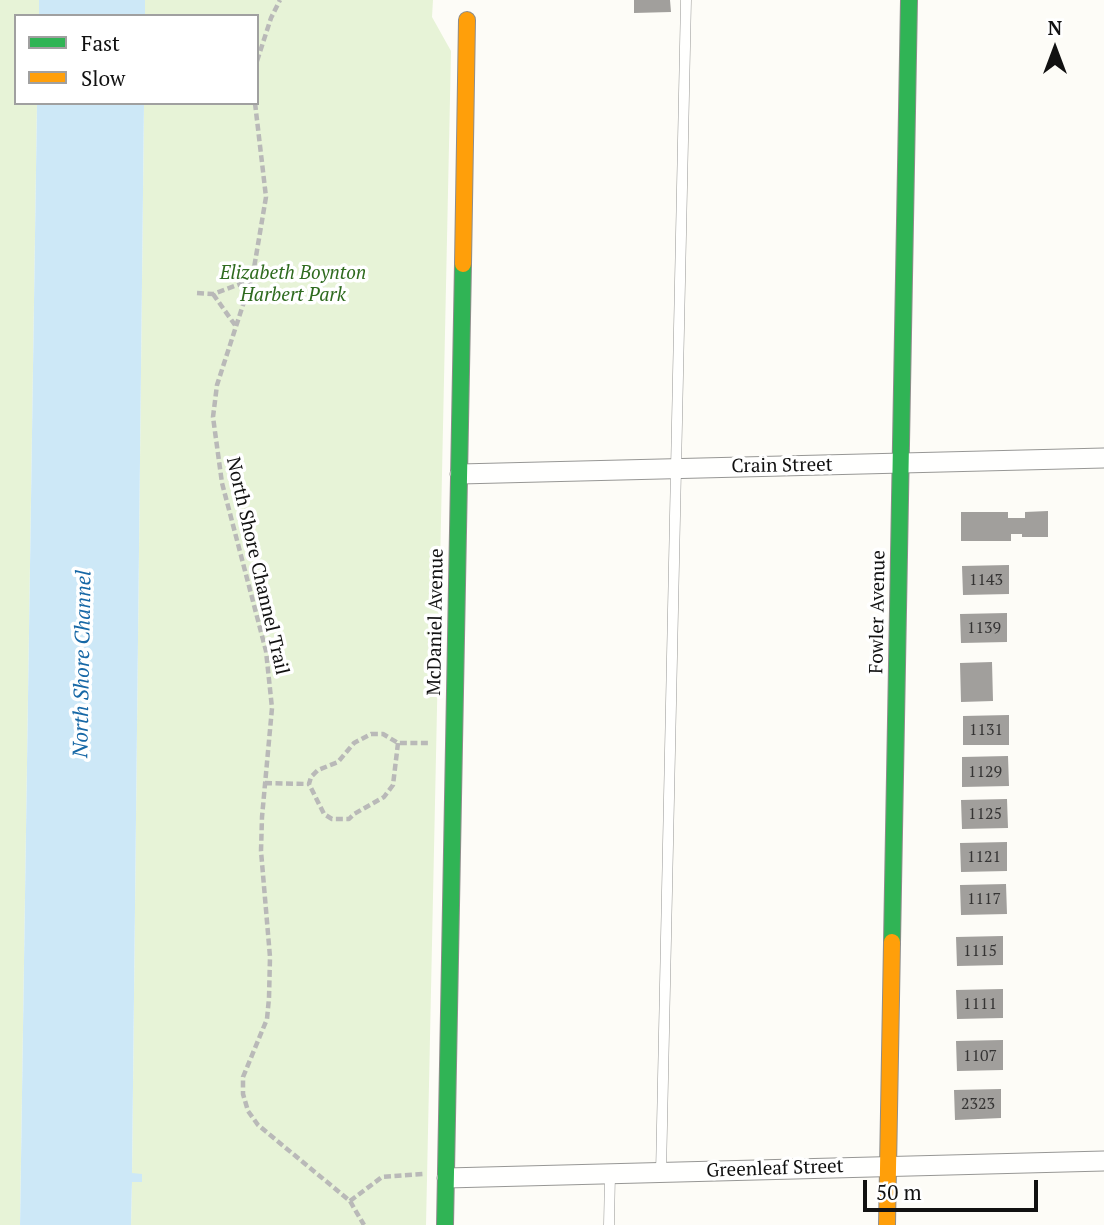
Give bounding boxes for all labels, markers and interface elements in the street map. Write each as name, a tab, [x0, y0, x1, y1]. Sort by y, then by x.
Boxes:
legend	[14, 14, 259, 105]
north arrow	[1020, 14, 1090, 84]
text: N	[1048, 15, 1062, 40]
text: Fast	[81, 29, 120, 57]
text: Slow	[81, 64, 125, 92]
park label: Elizabeth Boynton Harbert Park	[220, 263, 366, 307]
street label: Crain Street	[731, 454, 833, 478]
street label: North Shore Channel Trail	[221, 455, 293, 677]
street label: McDaniel Avenue	[423, 548, 449, 696]
street label: Fowler Avenue	[866, 550, 890, 674]
water label: North Shore Channel	[69, 570, 97, 758]
house number: 1143	[969, 570, 1003, 590]
house number: 1139	[967, 618, 1001, 638]
house number: 1131	[969, 720, 1003, 740]
house number: 1129	[968, 762, 1002, 782]
house number: 1125	[968, 804, 1002, 824]
house number: 1121	[967, 847, 1001, 867]
house number: 1117	[967, 889, 1001, 909]
house number: 1115	[963, 941, 997, 961]
house number: 1111	[963, 994, 997, 1014]
house number: 1107	[963, 1046, 997, 1066]
house number: 2323	[961, 1094, 995, 1114]
street label: Greenleaf Street	[706, 1155, 844, 1183]
scale bar	[866, 1166, 1041, 1210]
text: 50 m	[876, 1178, 922, 1206]

